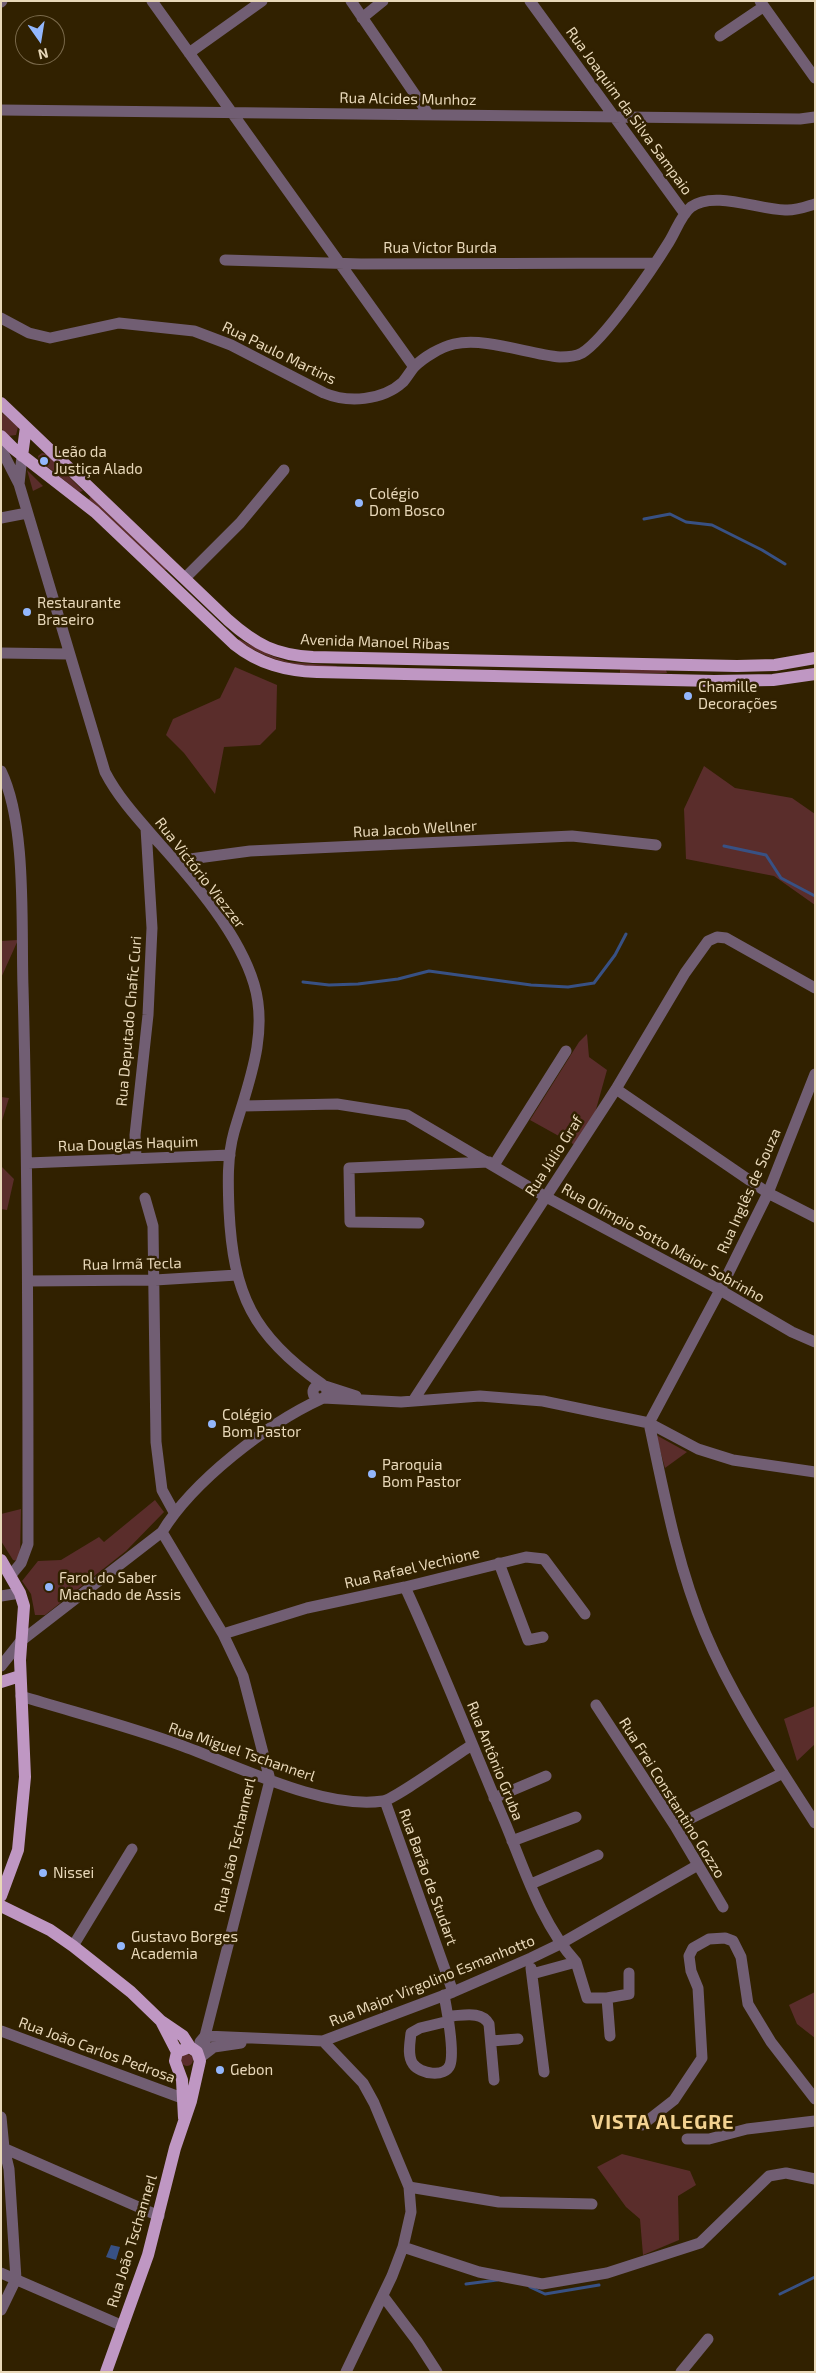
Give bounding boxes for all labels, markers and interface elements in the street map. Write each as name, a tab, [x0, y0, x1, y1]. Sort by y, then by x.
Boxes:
north arrow	[15, 15, 65, 65]
street label: Rua Joaquim da Silva Sampaio	[562, 23, 696, 199]
text: N	[36, 45, 50, 64]
street label: Rua Alcides Munhoz	[339, 89, 477, 109]
street label: Rua Victor Burda	[383, 239, 497, 257]
street label: Rua Paulo Martins	[219, 318, 339, 388]
place label: Leão da Justiça Alado	[54, 443, 143, 478]
marker: Leão da Justiça Alado	[38, 455, 50, 467]
place label: Colégio Dom Bosco	[369, 485, 445, 520]
marker: Colégio Dom Bosco	[353, 497, 365, 509]
place label: Restaurante Braseiro	[37, 594, 121, 629]
marker: Restaurante Braseiro	[21, 606, 33, 618]
street label: Avenida Manoel Ribas	[300, 630, 450, 654]
place label: Chamille Decorações	[698, 678, 777, 713]
marker: Chamille Decorações	[682, 690, 694, 702]
street label: Rua Victório Viezzer	[151, 814, 249, 932]
street label: Rua Jacob Wellner	[353, 817, 477, 841]
street label: Rua Deputado Chafic Curi	[113, 935, 145, 1107]
street label: Rua Júlio Graf	[521, 1112, 587, 1200]
street label: Rua Inglês de Souza	[713, 1126, 785, 1256]
street label: Rua Douglas Haquim	[57, 1133, 199, 1155]
street label: Rua Olímpio Sotto Maior Sobrinho	[558, 1180, 768, 1306]
street label: Rua Irmã Tecla	[82, 1254, 182, 1274]
place label: Colégio Bom Pastor	[222, 1406, 301, 1441]
marker: Colégio Bom Pastor	[206, 1418, 218, 1430]
place label: Paroquia Bom Pastor	[382, 1456, 461, 1491]
marker: Paroquia Bom Pastor	[366, 1468, 378, 1480]
street label: Rua Rafael Vechione	[343, 1544, 481, 1592]
place label: Farol do Saber Machado de Assis	[59, 1569, 181, 1604]
marker: Farol do Saber Machado de Assis	[43, 1581, 55, 1593]
street label: Rua Antônio Gruba	[463, 1699, 527, 1823]
street label: Rua Frei Constantino Gozzo	[615, 1714, 729, 1882]
street label: Rua Miguel Tschannerl	[166, 1718, 318, 1786]
street label: Rua João Tschannerl	[211, 1776, 259, 1914]
street label: Rua Barão de Studart	[395, 1806, 461, 1948]
place label: Nissei	[53, 1864, 94, 1882]
marker: Nissei	[37, 1867, 49, 1879]
place label: Gustavo Borges Academia	[131, 1928, 238, 1963]
street label: Rua Major Virgolino Esmanhotto	[327, 1931, 537, 2031]
marker: Gustavo Borges Academia	[115, 1940, 127, 1952]
street label: Rua João Carlos Pedrosa	[16, 2013, 178, 2087]
place label: Gebon	[230, 2061, 273, 2079]
marker: Gebon	[214, 2064, 226, 2076]
district label: VISTA ALEGRE	[590, 2110, 736, 2134]
street label: Rua João Tschannerl	[103, 2172, 161, 2310]

